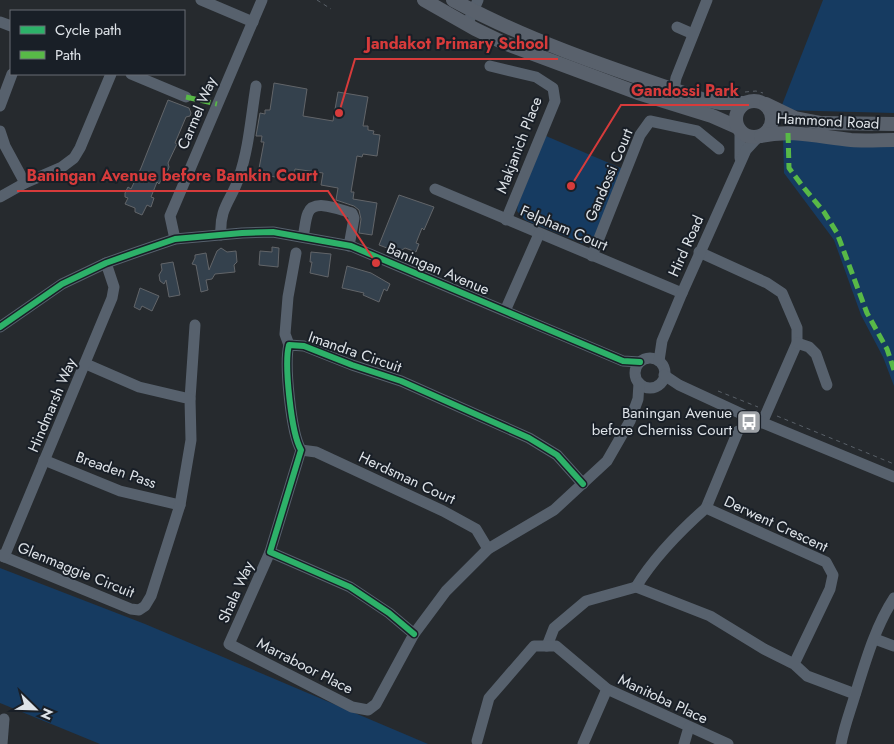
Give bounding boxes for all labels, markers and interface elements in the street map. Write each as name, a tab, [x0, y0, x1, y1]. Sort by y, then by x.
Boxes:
legend	[10, 10, 185, 75]
text: Cycle path	[55, 19, 122, 41]
callout: Jandakot Primary School	[355, 28, 558, 59]
text: Jandakot Primary School	[363, 32, 548, 55]
text: Path	[55, 44, 81, 66]
street label: Carmel Way	[172, 73, 222, 153]
callout: Gandossi Park	[621, 74, 749, 105]
text: Gandossi Park	[631, 79, 740, 102]
street label: Makjanich Place	[490, 93, 548, 197]
street label: Hammond Road	[776, 107, 880, 135]
street label: Gandossi Court	[580, 125, 639, 225]
callout: Baningan Avenue before Bamkin Court	[17, 160, 328, 191]
text: Baningan Avenue before Bamkin Court	[27, 164, 318, 187]
street label: Felpham Court	[517, 200, 612, 256]
street label: Hird Road	[663, 212, 709, 280]
street label: Baningan Avenue	[383, 237, 493, 301]
street label: Imandra Circuit	[305, 326, 405, 378]
street label: Hindmarsh Way	[22, 354, 82, 456]
place label: Baningan Avenue before Cherniss Court	[592, 402, 732, 441]
bus stop icon: Baningan Avenue before Cherniss Court	[736, 409, 762, 435]
street label: Breaden Pass	[73, 446, 159, 494]
street label: Herdsman Court	[355, 446, 459, 510]
street label: Derwent Crescent	[720, 490, 832, 558]
street label: Glenmaggie Circuit	[14, 536, 138, 604]
street label: Shala Way	[213, 557, 260, 626]
street label: Marraboor Place	[253, 632, 357, 700]
street label: Manitoba Place	[614, 669, 712, 730]
north arrow	[10, 684, 60, 734]
text: N	[36, 705, 58, 723]

